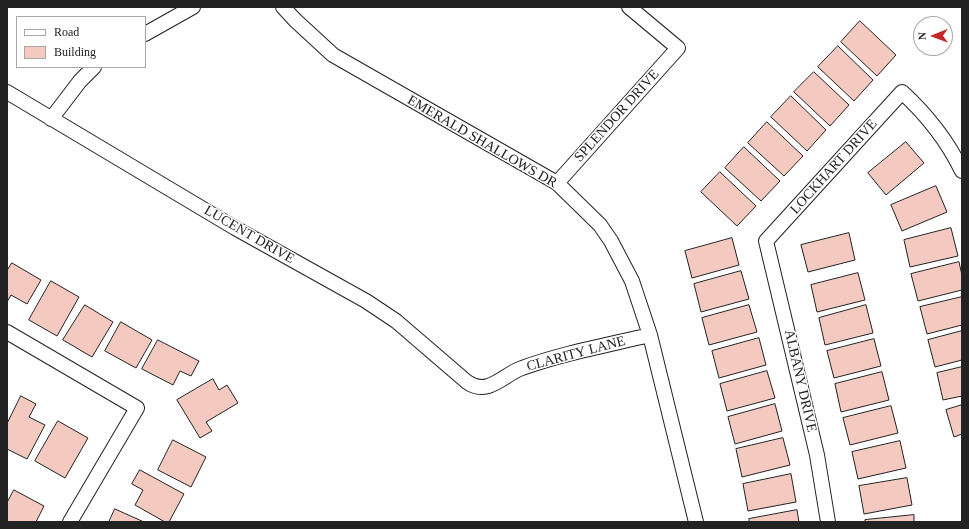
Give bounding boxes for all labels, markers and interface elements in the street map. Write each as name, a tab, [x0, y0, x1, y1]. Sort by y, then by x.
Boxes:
legend	[16, 16, 146, 68]
north arrow	[913, 16, 953, 56]
text: Road	[54, 25, 79, 39]
text: N	[916, 32, 928, 40]
text: Building	[54, 45, 96, 59]
street label: SPLENDOR DRIVE	[571, 66, 663, 166]
street label: EMERALD SHALLOWS DR	[404, 92, 560, 192]
street label: LOCKHART DRIVE	[787, 116, 881, 218]
street label: LUCENT DRIVE	[201, 202, 297, 268]
street label: ALBANY DRIVE	[780, 328, 820, 434]
street label: CLARITY LANE	[525, 333, 627, 375]

